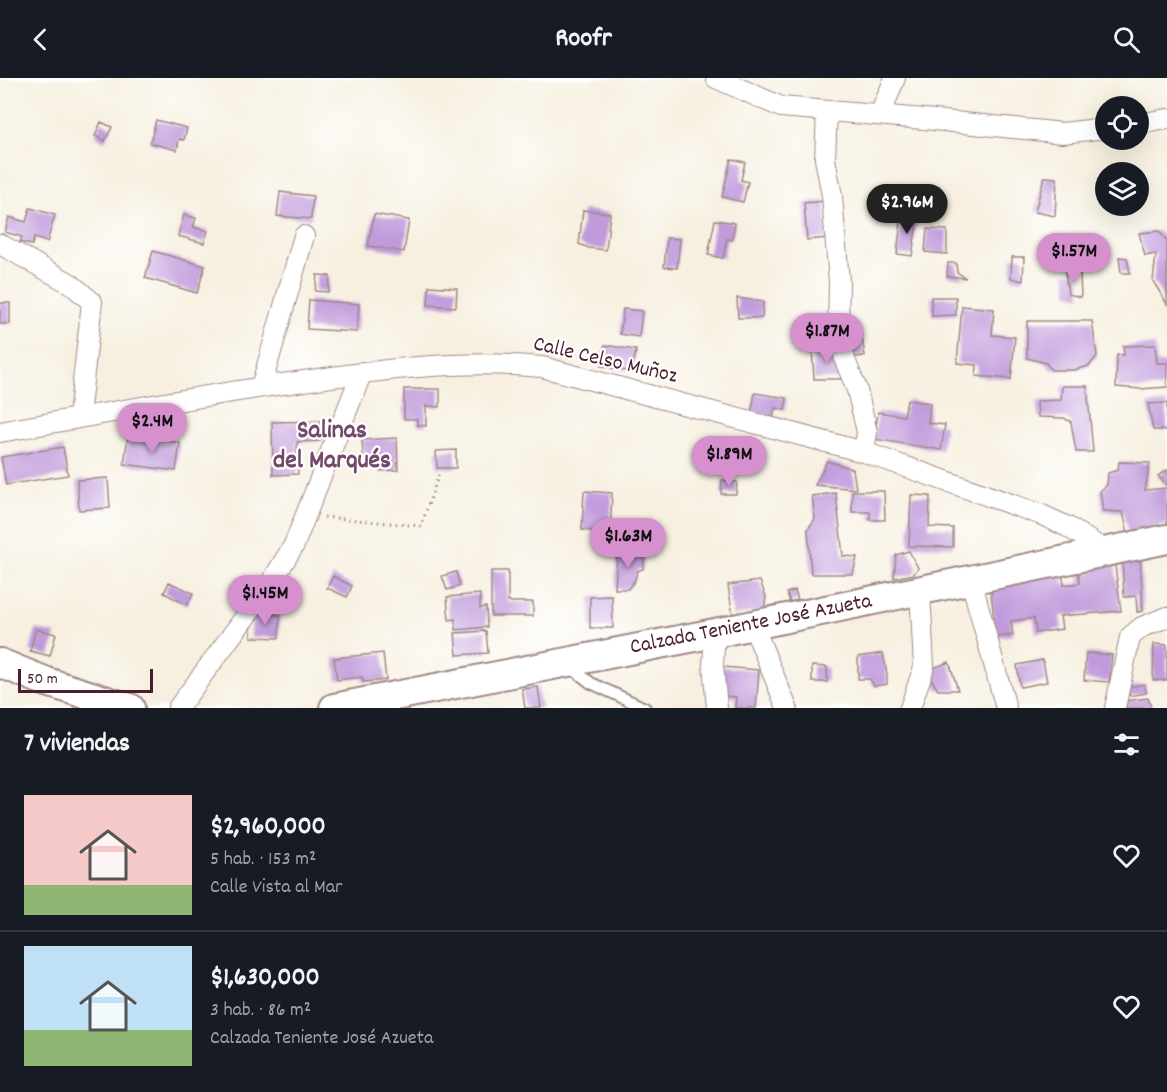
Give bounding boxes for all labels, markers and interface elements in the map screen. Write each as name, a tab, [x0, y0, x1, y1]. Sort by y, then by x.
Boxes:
text: Roofr	[555, 20, 612, 59]
icon: back	[24, 23, 57, 56]
icon: search	[1110, 23, 1143, 56]
map controls	[1095, 96, 1149, 216]
button: locate	[1095, 96, 1149, 150]
button: layers	[1095, 162, 1149, 216]
pin: $2.96M	[858, 184, 956, 235]
text: $2.96M	[881, 189, 933, 217]
pin: $1.57M	[1025, 233, 1123, 284]
text: $1.57M	[1051, 238, 1097, 266]
pin: $1.87M	[778, 313, 876, 364]
text: $1.87M	[804, 318, 850, 346]
street label: Calle Celso Muñoz	[530, 329, 681, 393]
pin: $2.4M	[110, 403, 194, 454]
text: $2.4M	[131, 408, 173, 436]
district label: Salinas del Marqués	[273, 413, 391, 480]
pin: $1.89M	[680, 436, 778, 487]
text: $1.89M	[706, 441, 752, 469]
pin: $1.63M	[579, 518, 677, 569]
text: $1.63M	[604, 523, 652, 551]
pin: $1.45M	[216, 575, 314, 626]
text: $1.45M	[241, 580, 289, 608]
street label: Calzada Teniente José Azueta	[627, 586, 875, 664]
scale bar	[18, 666, 153, 694]
text: 50 m	[27, 668, 58, 691]
text: 7 viviendas	[24, 726, 130, 763]
icon: filters	[1110, 728, 1143, 761]
text: $2,960,000	[210, 809, 326, 846]
icon: home	[72, 819, 144, 891]
icon: heart	[1110, 839, 1143, 872]
text: 5 hab. · 153 m²	[210, 846, 316, 874]
text: Calle Vista al Mar	[210, 874, 342, 902]
text: $1,630,000	[210, 960, 320, 997]
icon: home	[72, 970, 144, 1042]
icon: heart	[1110, 990, 1143, 1023]
text: 3 hab. · 86 m²	[210, 997, 311, 1025]
text: Calzada Teniente José Azueta	[210, 1025, 433, 1053]

